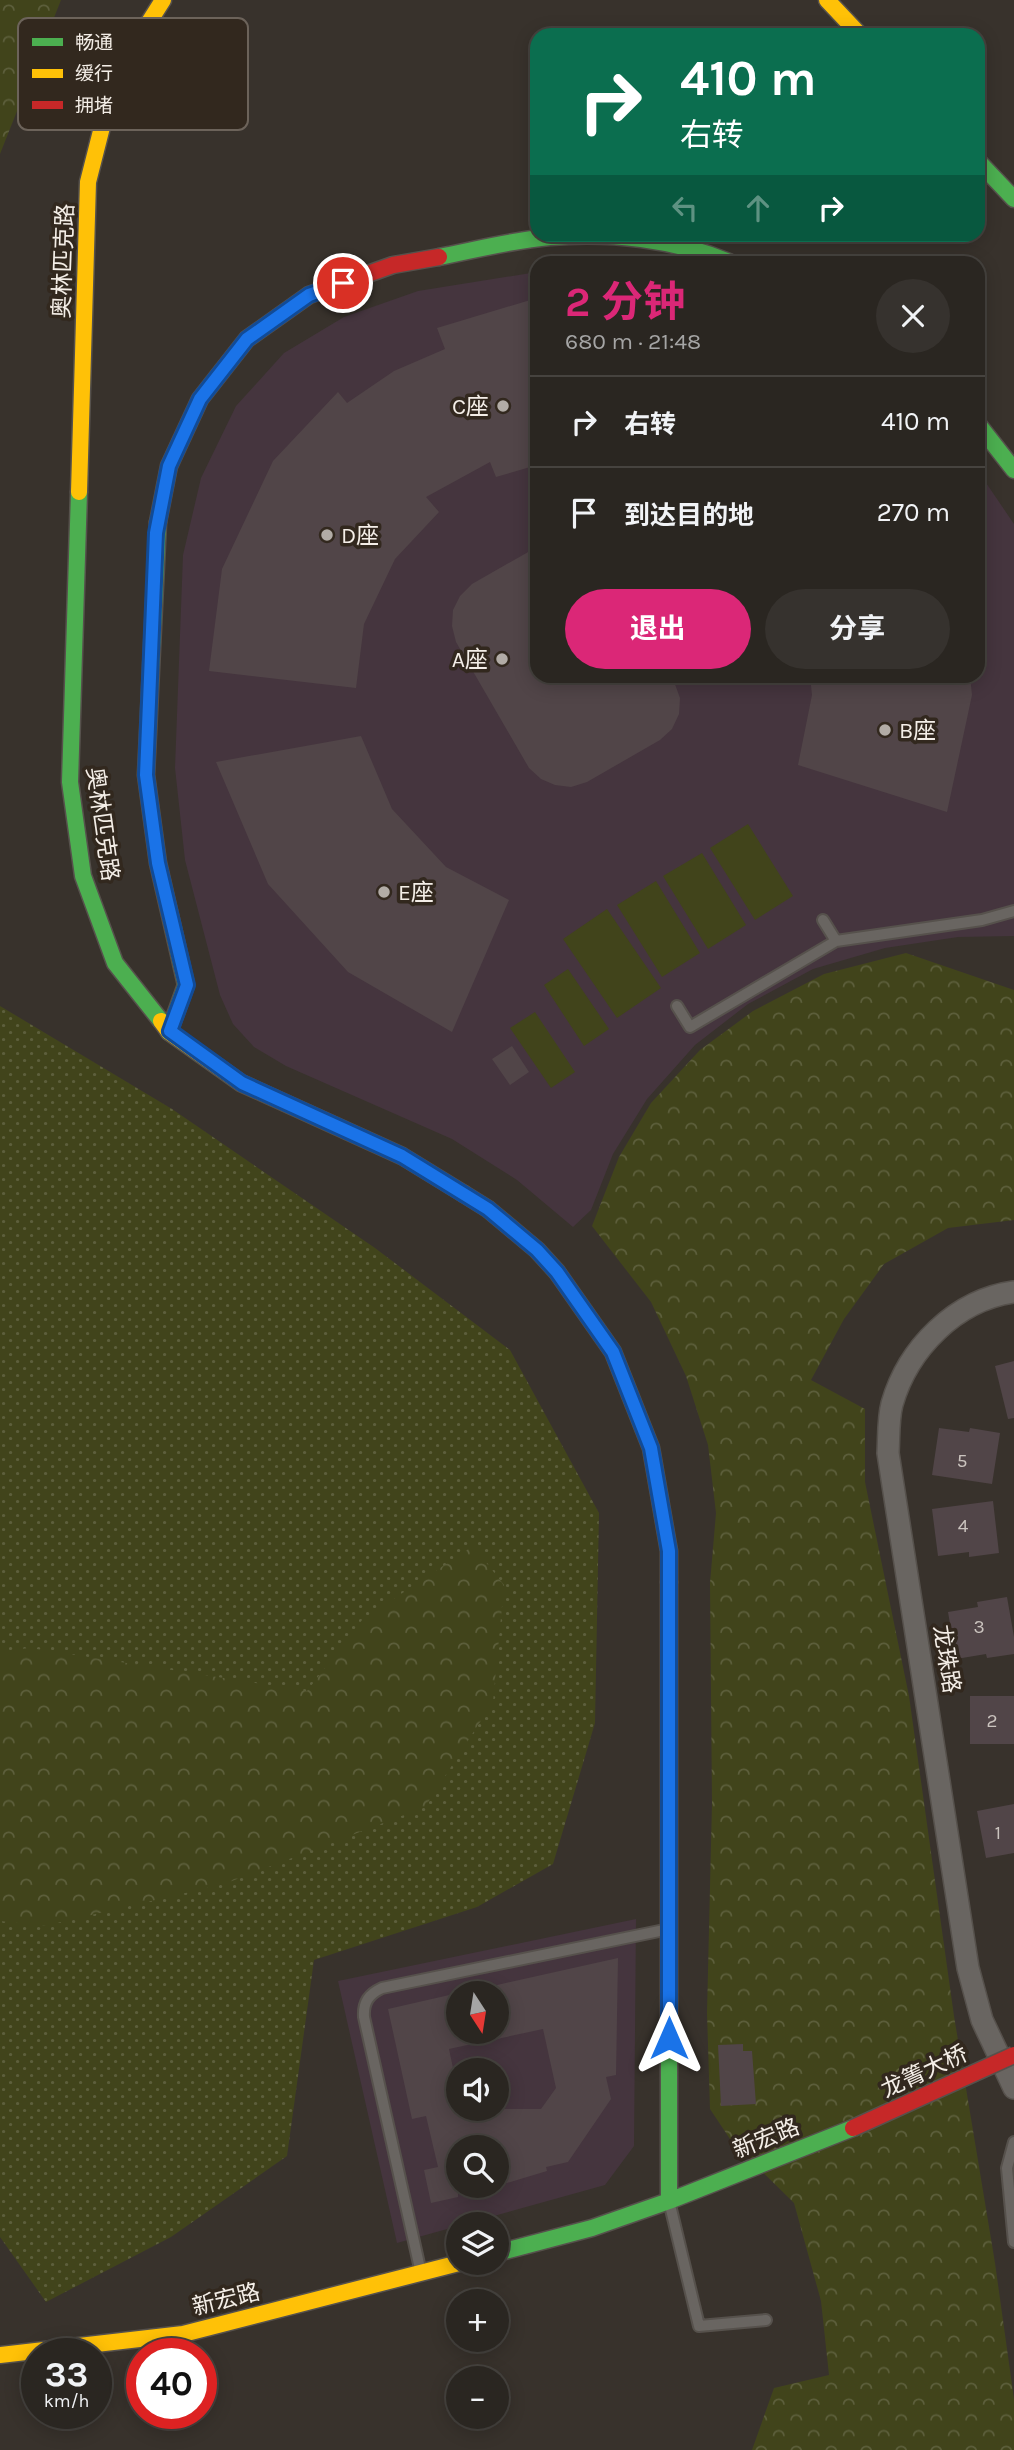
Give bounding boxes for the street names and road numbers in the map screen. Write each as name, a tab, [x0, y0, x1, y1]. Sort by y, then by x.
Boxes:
street label: 奥林匹克路	[48, 203, 79, 319]
street label: 奥林匹克路	[81, 765, 124, 883]
street label: 龙珠路	[928, 1623, 965, 1695]
street label: 龙箐大桥	[877, 2040, 972, 2103]
street label: 新宏路	[729, 2113, 803, 2164]
street label: 新宏路	[189, 2278, 263, 2321]

